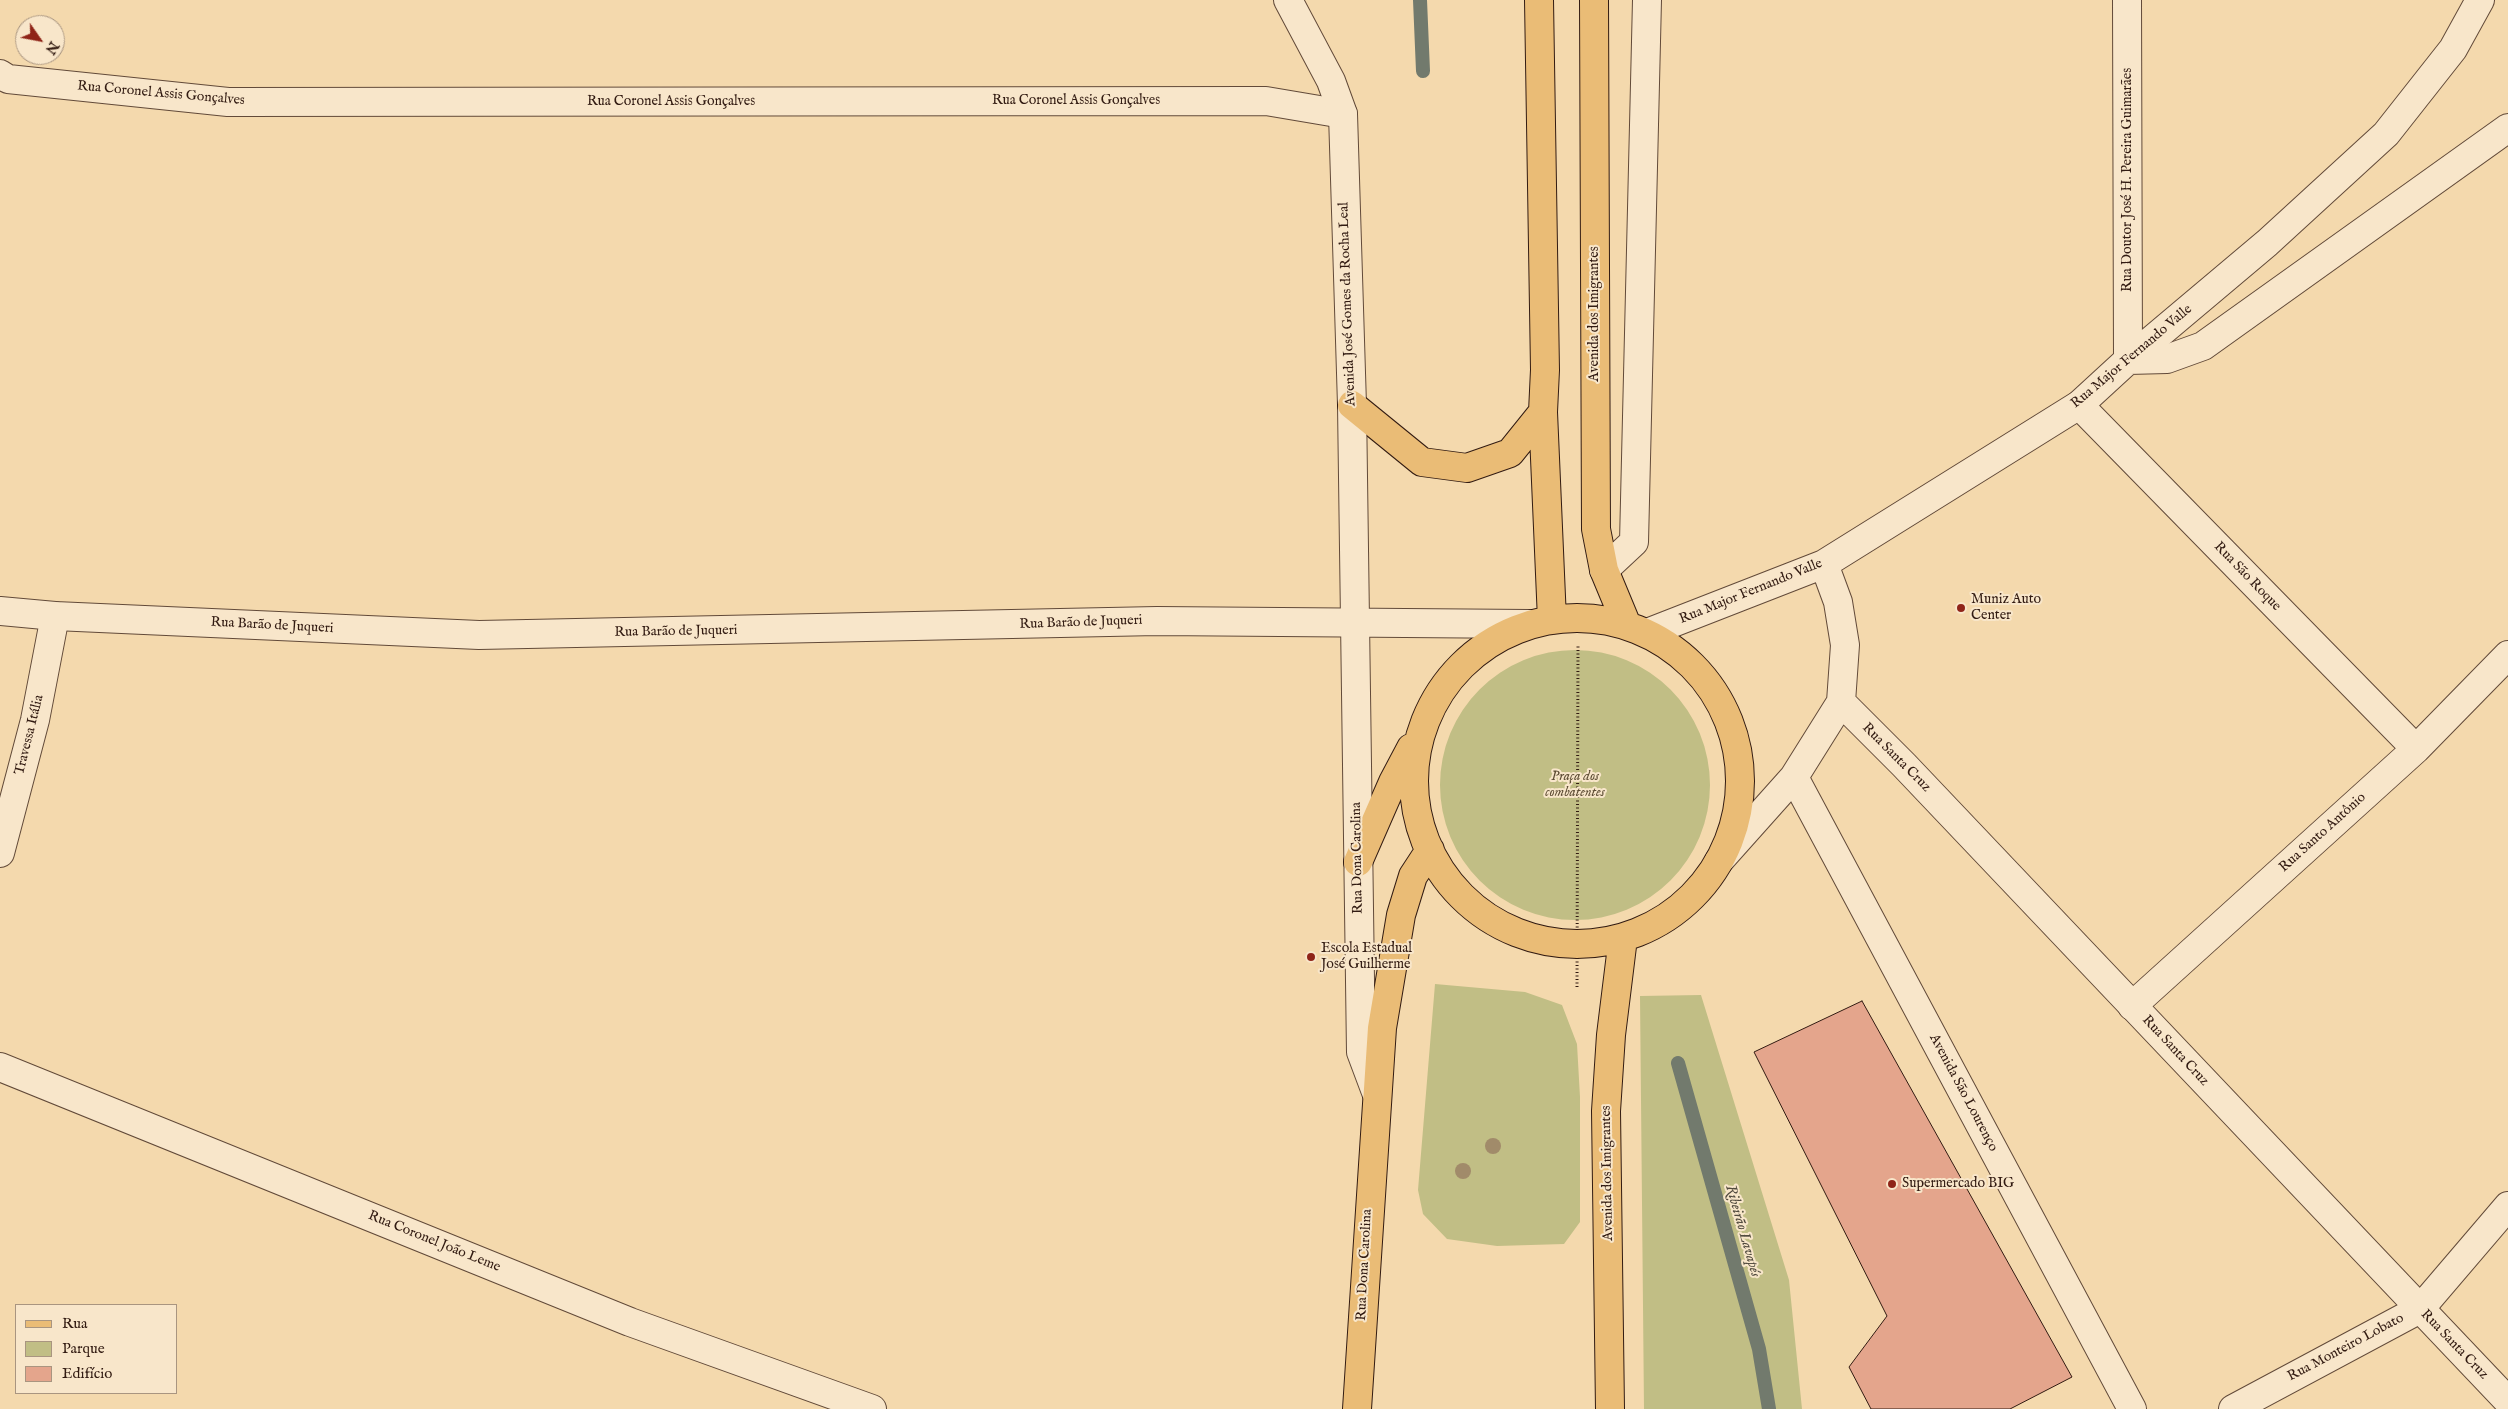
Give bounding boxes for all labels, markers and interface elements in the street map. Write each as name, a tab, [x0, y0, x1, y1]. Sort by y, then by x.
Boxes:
north arrow	[15, 15, 65, 65]
text: N	[41, 38, 63, 58]
street label: Rua Doutor José H. Pereira Guimarães	[2120, 68, 2136, 292]
street label: Rua Coronel Assis Gonçalves	[76, 78, 246, 110]
street label: Rua Coronel Assis Gonçalves	[992, 93, 1160, 109]
street label: Rua Coronel Assis Gonçalves	[587, 94, 755, 110]
street label: Avenida José Gomes da Rocha Leal	[1336, 202, 1360, 406]
street label: Avenida dos Imigrantes	[1587, 246, 1603, 382]
street label: Rua Major Fernando Valle	[2068, 301, 2196, 413]
street label: Rua São Roque	[2210, 539, 2284, 615]
street label: Rua Major Fernando Valle	[1677, 556, 1825, 628]
place label: Muniz Auto Center	[1971, 592, 2041, 624]
marker: Muniz Auto Center	[1955, 602, 1967, 614]
street label: Rua Barão de Juqueri	[1019, 612, 1143, 634]
street label: Rua Barão de Juqueri	[210, 614, 334, 638]
street label: Rua Barão de Juqueri	[614, 623, 738, 641]
street label: Travessa Itália	[12, 693, 48, 777]
street label: Rua Santa Cruz	[1858, 720, 1934, 796]
park label: Praça dos combatentes	[1545, 769, 1605, 802]
street label: Rua Santo Antônio	[2276, 790, 2370, 876]
street label: Rua Dona Carolina	[1349, 802, 1367, 914]
place label: Escola Estadual José Guilherme	[1321, 941, 1412, 974]
marker: Escola Estadual José Guilherme	[1305, 951, 1317, 963]
street label: Rua Santa Cruz	[2138, 1012, 2212, 1090]
street label: Avenida São Lourenço	[1925, 1031, 2001, 1155]
street label: Avenida dos Imigrantes	[1598, 1105, 1618, 1241]
place label: Supermercado BIG	[1902, 1176, 2014, 1192]
marker: Supermercado BIG	[1886, 1178, 1898, 1190]
water label: Ribeirão Lavapés	[1720, 1183, 1764, 1279]
street label: Rua Coronel João Leme	[365, 1208, 503, 1276]
street label: Rua Dona Carolina	[1354, 1209, 1376, 1321]
legend	[15, 1304, 178, 1394]
street label: Rua Santa Cruz	[2417, 1307, 2491, 1383]
street label: Rua Monteiro Lobato	[2285, 1310, 2407, 1386]
text: Rua	[62, 1314, 88, 1333]
text: Parque	[62, 1339, 105, 1358]
text: Edifício	[62, 1364, 112, 1383]

